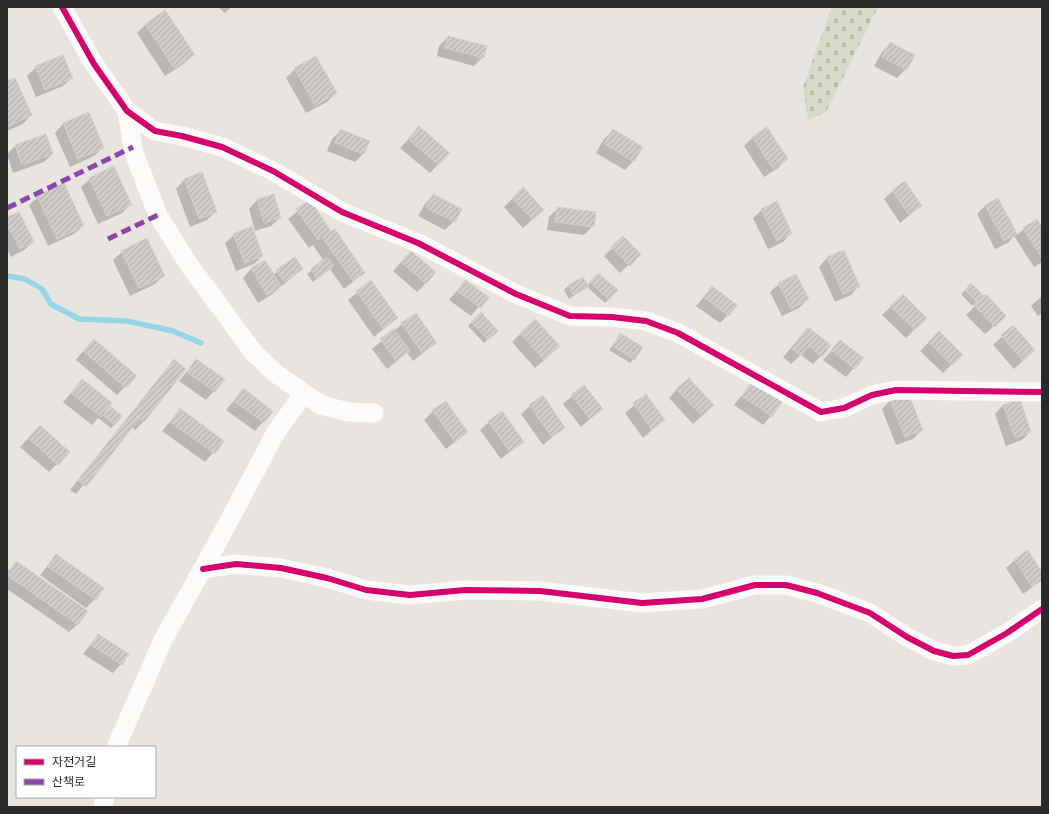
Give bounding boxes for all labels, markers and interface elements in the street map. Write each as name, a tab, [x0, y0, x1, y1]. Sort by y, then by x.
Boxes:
legend	[16, 746, 156, 798]
text: 자전거길	[52, 754, 96, 770]
text: 산책로	[52, 774, 85, 790]

